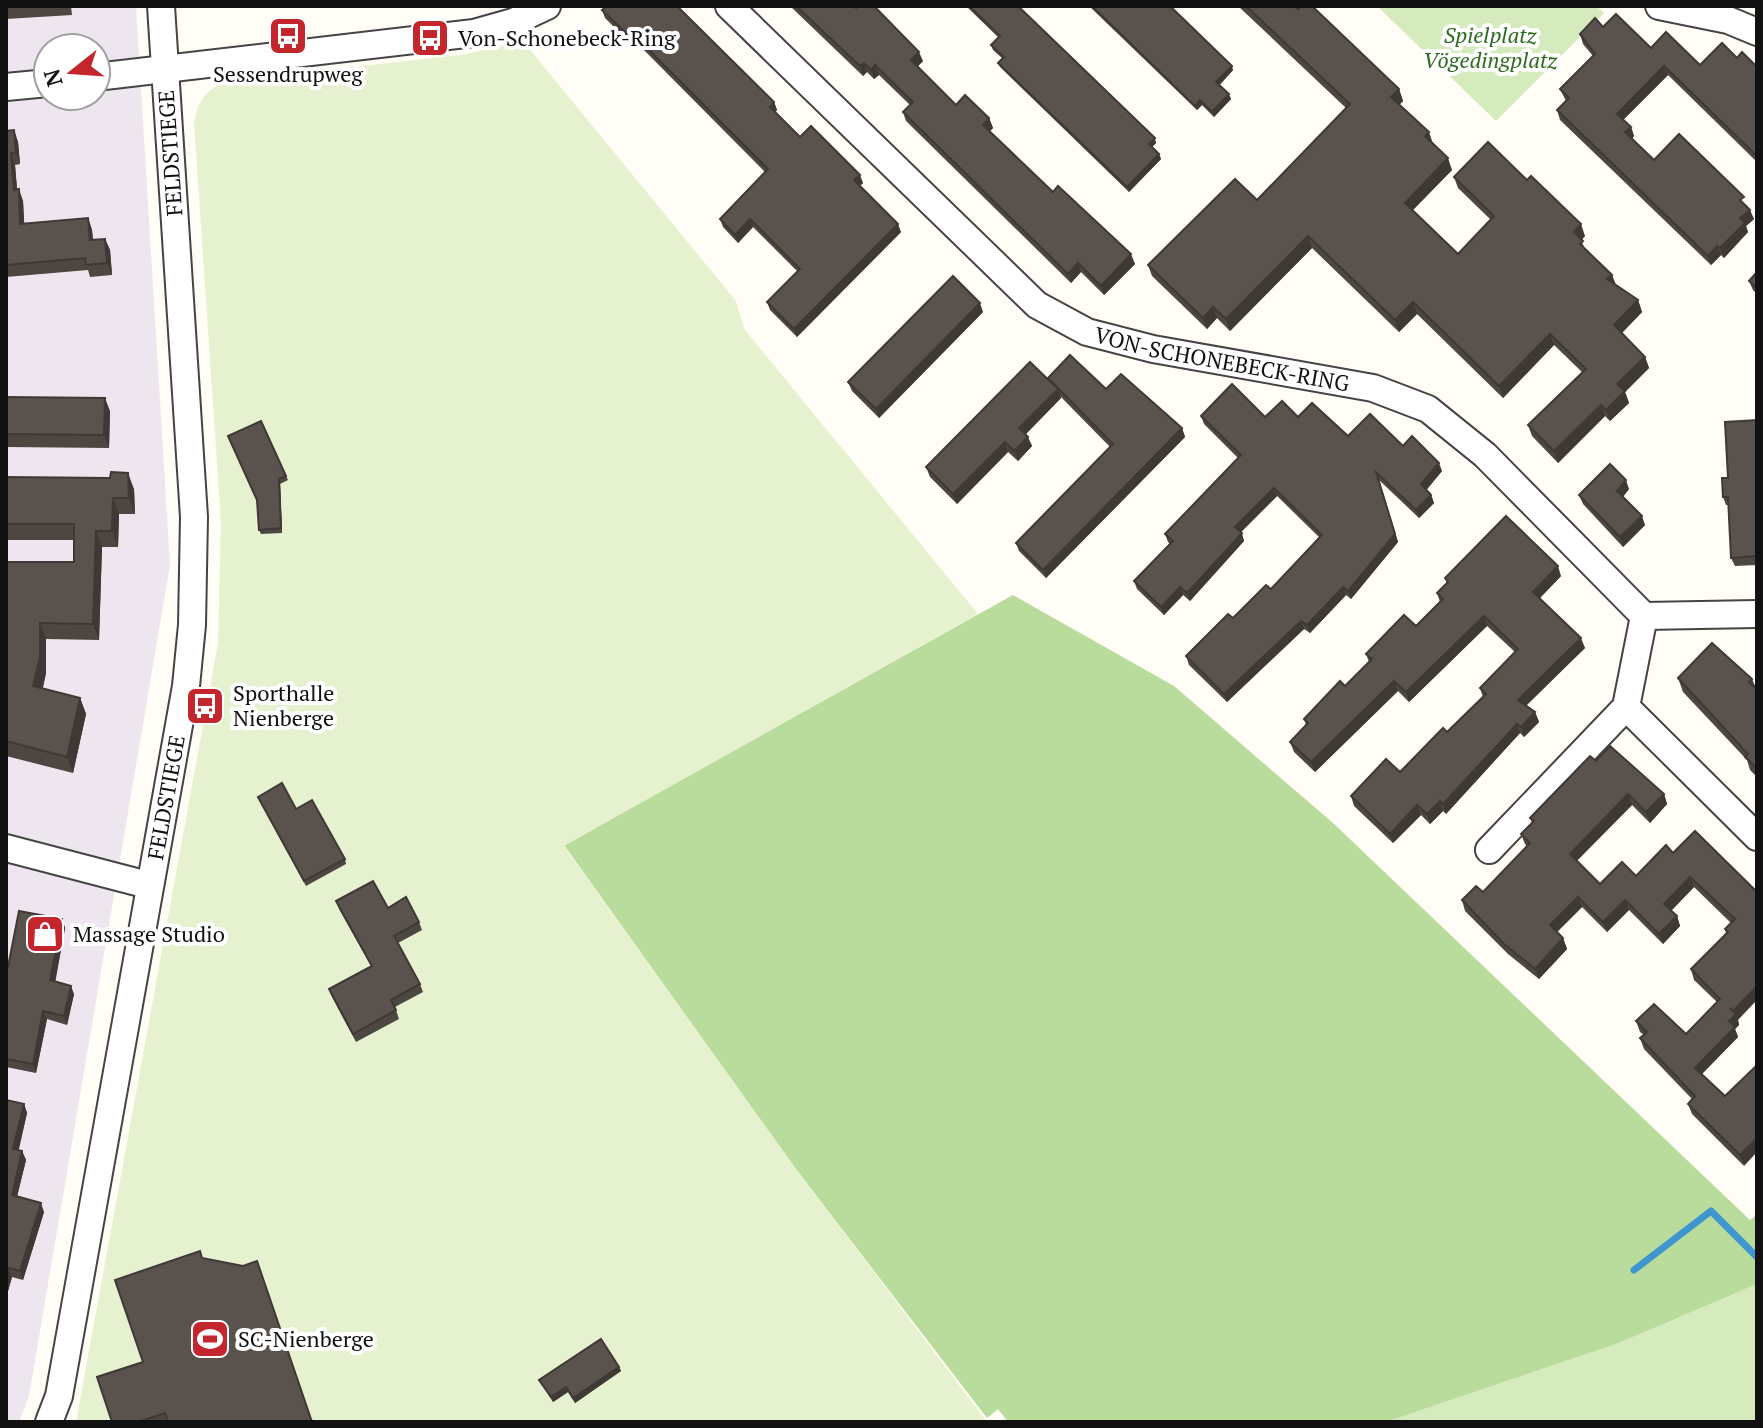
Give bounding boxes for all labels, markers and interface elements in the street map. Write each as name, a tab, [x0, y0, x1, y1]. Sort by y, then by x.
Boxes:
bus stop icon: Sessendrupweg	[267, 15, 309, 57]
bus stop icon: Von-Schonebeck-Ring	[409, 17, 451, 59]
park label: Spielplatz Vögedingplatz	[1423, 20, 1558, 74]
place label: Von-Schonebeck-Ring	[458, 23, 676, 52]
north arrow	[32, 32, 112, 112]
place label: Sessendrupweg	[213, 59, 363, 88]
text: N	[36, 65, 69, 90]
street label: FELDSTIEGE	[151, 89, 188, 217]
street label: VON-SCHONEBECK-RING	[1092, 320, 1352, 398]
place label: Sporthalle Nienberge	[233, 678, 334, 732]
bus stop icon: Sporthalle Nienberge	[184, 685, 226, 727]
street label: FELDSTIEGE	[140, 733, 191, 862]
shop icon: Massage Studio	[24, 913, 66, 955]
place label: Massage Studio	[73, 919, 225, 948]
sports icon: SC-Nienberge	[189, 1318, 231, 1360]
place label: SC-Nienberge	[238, 1324, 374, 1353]

